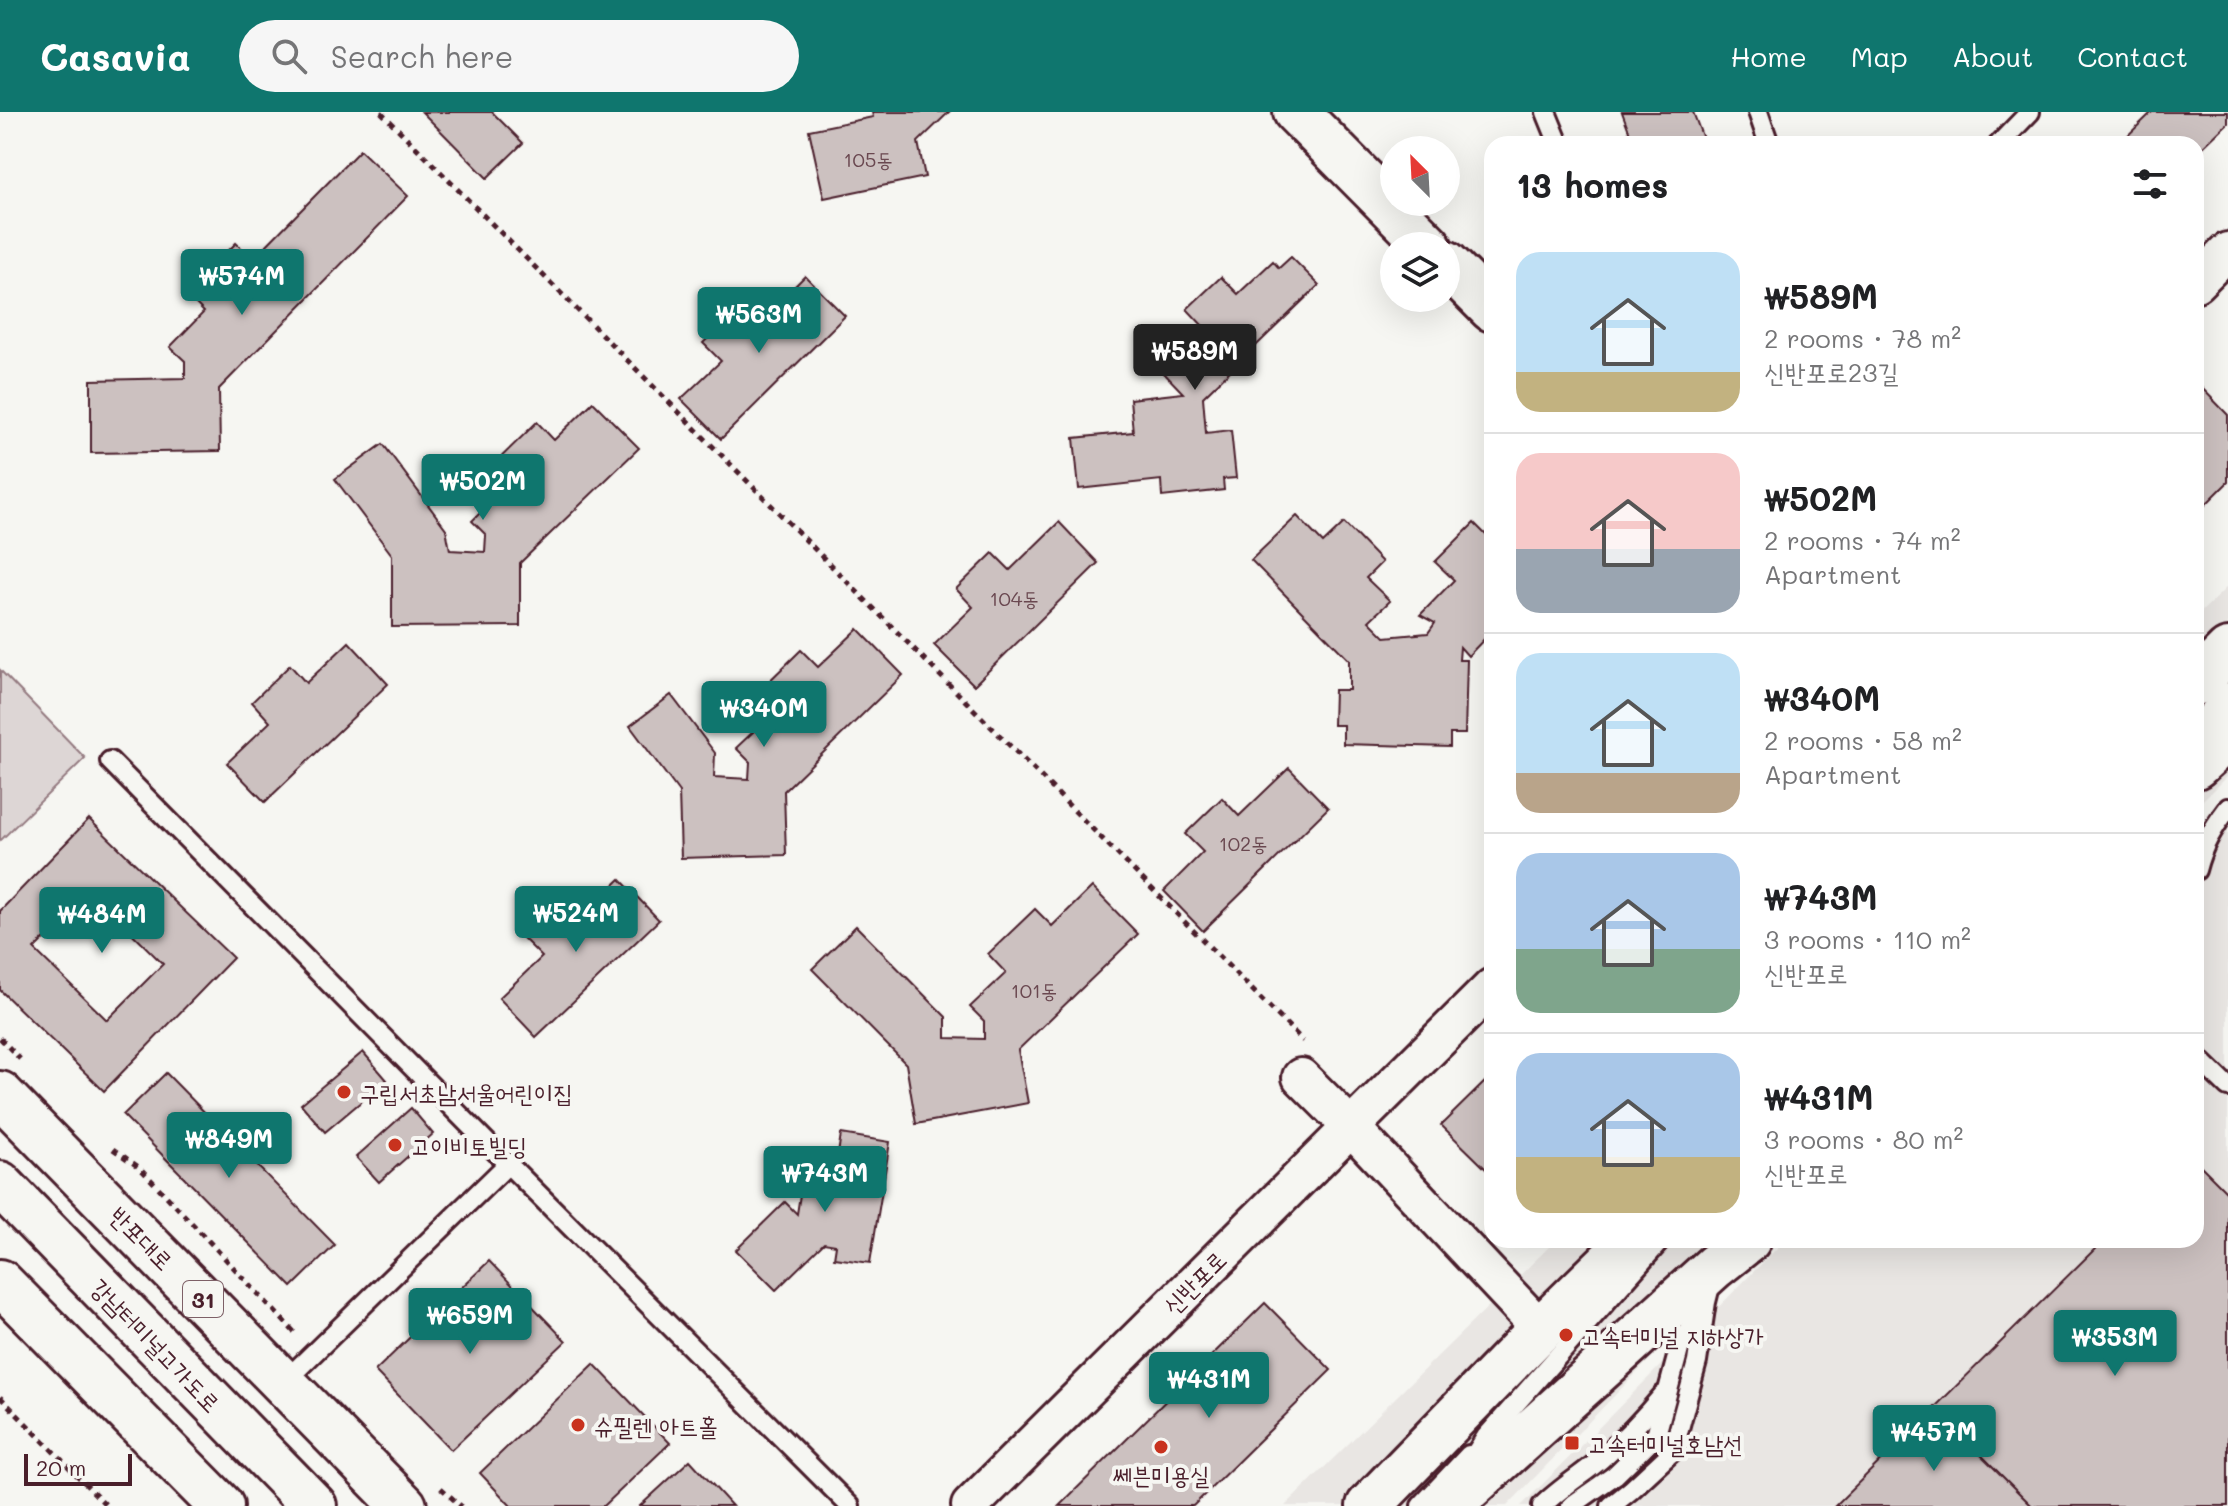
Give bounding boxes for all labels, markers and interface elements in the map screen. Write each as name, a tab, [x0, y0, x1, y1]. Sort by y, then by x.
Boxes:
search box	[239, 20, 799, 92]
text: Casavia	[40, 31, 191, 81]
icon: search	[267, 34, 311, 78]
text: Search here	[331, 36, 513, 76]
text: Home	[1731, 38, 1807, 74]
text: Map	[1851, 38, 1908, 74]
text: About	[1952, 38, 2033, 74]
text: Contact	[2077, 38, 2188, 74]
north arrow	[1380, 136, 1460, 216]
map controls	[1380, 136, 1460, 312]
house number: 105동	[843, 146, 893, 172]
text: 13 homes	[1516, 162, 1669, 207]
icon: filters	[2128, 162, 2172, 206]
button: layers	[1380, 232, 1460, 312]
pin: ₩574M	[186, 249, 298, 317]
text: ₩574M	[199, 258, 285, 292]
text: ₩589M	[1764, 273, 1878, 318]
icon: home	[1580, 284, 1676, 380]
pin: ₩563M	[703, 287, 815, 355]
text: ₩563M	[716, 296, 802, 330]
text: 2 rooms · 78 m²	[1764, 321, 1961, 355]
pin: ₩589M	[1139, 324, 1251, 392]
text: ₩589M	[1151, 333, 1239, 367]
text: 신반포로23길	[1764, 355, 1898, 389]
pin: ₩502M	[427, 454, 539, 522]
text: ₩502M	[440, 463, 526, 497]
text: ₩502M	[1764, 475, 1878, 520]
icon: home	[1580, 485, 1676, 581]
text: 2 rooms · 74 m²	[1764, 523, 1961, 557]
text: Apartment	[1764, 557, 1901, 591]
house number: 104동	[989, 585, 1039, 611]
text: ₩340M	[1764, 675, 1881, 720]
pin: ₩340M	[708, 681, 820, 749]
icon: home	[1580, 685, 1676, 781]
text: ₩340M	[719, 690, 809, 724]
text: 2 rooms · 58 m²	[1764, 723, 1962, 757]
text: Apartment	[1764, 757, 1901, 791]
house number: 102동	[1219, 830, 1267, 856]
text: ₩743M	[1764, 874, 1878, 919]
icon: home	[1580, 885, 1676, 981]
pin: ₩524M	[520, 886, 632, 954]
pin: ₩484M	[46, 887, 158, 955]
text: ₩524M	[533, 895, 619, 929]
text: ₩484M	[57, 896, 147, 930]
text: 3 rooms · 110 m²	[1764, 922, 1971, 956]
text: 신반포로	[1764, 956, 1848, 990]
house number: 101동	[1011, 977, 1057, 1003]
text: ₩431M	[1764, 1074, 1874, 1119]
place label: 구립서초남서울어린이집	[360, 1077, 572, 1108]
marker: 구립서초남서울어린이집	[335, 1083, 353, 1101]
icon: home	[1580, 1085, 1676, 1181]
pin: ₩849M	[173, 1112, 285, 1180]
text: ₩849M	[185, 1121, 273, 1155]
text: 3 rooms · 80 m²	[1764, 1122, 1963, 1156]
place label: 고이비토빌딩	[411, 1130, 527, 1161]
marker: 고이비토빌딩	[386, 1136, 404, 1154]
pin: ₩743M	[769, 1146, 881, 1214]
text: ₩743M	[782, 1155, 868, 1189]
text: 신반포로	[1764, 1156, 1848, 1190]
street label: 반포대로	[104, 1200, 180, 1276]
street label: 신반포로	[1156, 1244, 1232, 1320]
street label: 강남터미널고가도로	[84, 1272, 228, 1418]
road number: 31	[183, 1281, 223, 1317]
pin: ₩659M	[414, 1288, 526, 1356]
text: ₩659M	[427, 1297, 513, 1331]
pin: ₩353M	[2059, 1310, 2171, 1378]
text: ₩353M	[2072, 1319, 2158, 1353]
place label: 고속터미널 지하상가	[1582, 1320, 1764, 1351]
marker: 고속터미널 지하상가	[1557, 1326, 1575, 1344]
pin: ₩431M	[1153, 1352, 1265, 1420]
text: ₩431M	[1167, 1361, 1251, 1395]
pin: ₩457M	[1878, 1405, 1990, 1473]
place label: 슈필렌 아트홀	[594, 1410, 718, 1441]
text: ₩457M	[1891, 1414, 1977, 1448]
marker: 슈필렌 아트홀	[569, 1416, 587, 1434]
place label: 고속터미널호남선	[1588, 1428, 1743, 1459]
marker: 고속터미널호남선	[1563, 1434, 1581, 1452]
marker: 쎄븐미용실	[1152, 1438, 1170, 1456]
scale bar	[24, 1450, 132, 1486]
text: 20 m	[36, 1453, 86, 1482]
place label: 쎄븐미용실	[1113, 1459, 1209, 1490]

